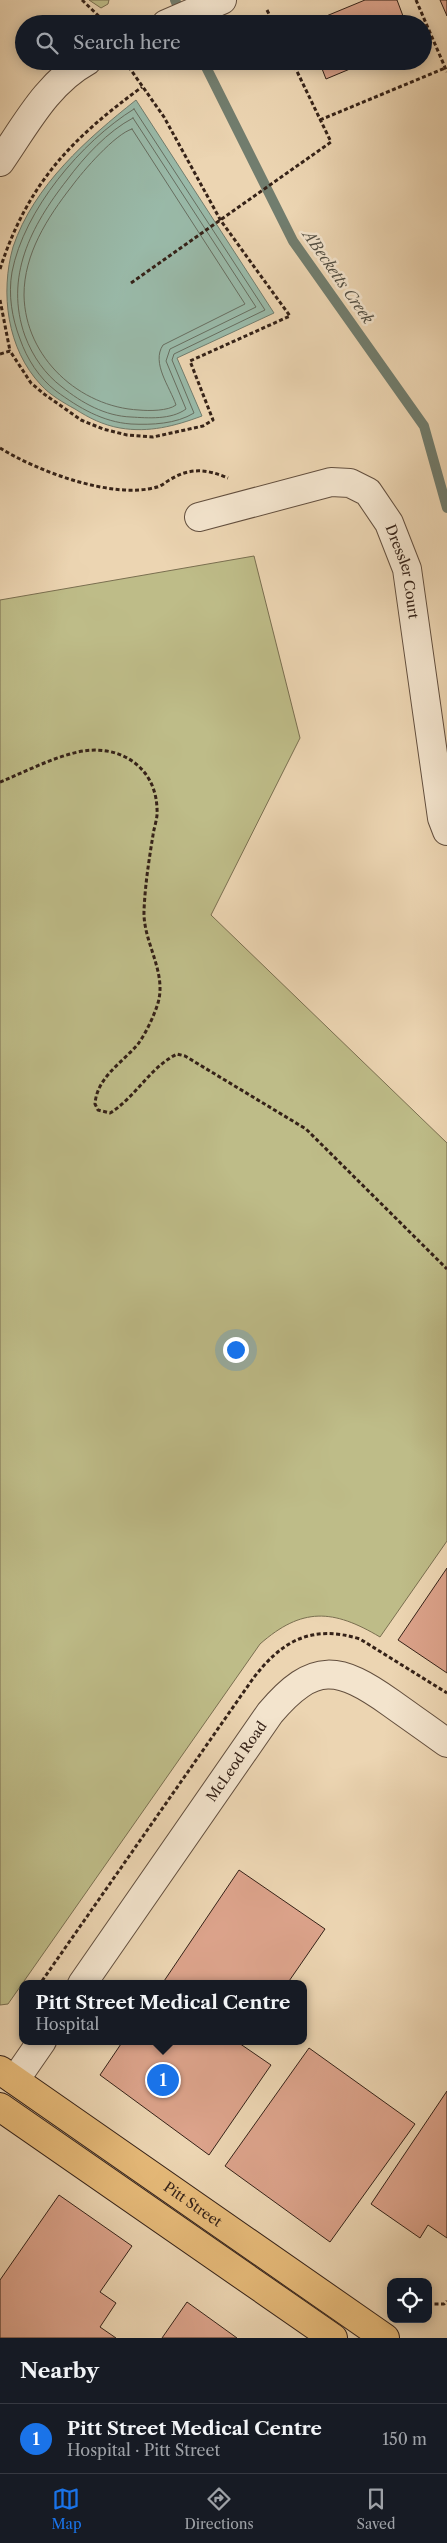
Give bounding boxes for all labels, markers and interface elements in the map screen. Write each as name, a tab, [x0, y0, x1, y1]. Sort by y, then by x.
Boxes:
search box	[15, 15, 432, 70]
icon: search	[33, 29, 61, 57]
text: Search here	[73, 31, 181, 54]
water label: A'Becketts Creek	[298, 224, 378, 327]
street label: Dressler Court	[381, 522, 423, 620]
your location	[223, 1337, 249, 1363]
street label: McLeod Road	[202, 1717, 271, 1805]
popup	[19, 1980, 307, 2045]
text: Pitt Street Medical Centre	[36, 1991, 290, 2014]
text: Hospital	[36, 2014, 99, 2034]
pin: 1	[147, 2061, 179, 2099]
street label: Pitt Street	[160, 2178, 225, 2231]
map controls	[387, 2278, 432, 2323]
button: locate	[387, 2278, 432, 2323]
text: Nearby	[20, 2358, 99, 2383]
text: Pitt Street Medical Centre	[67, 2417, 322, 2440]
text: 1	[32, 2429, 40, 2449]
text: 150 m	[382, 2429, 427, 2449]
text: Hospital · Pitt Street	[67, 2440, 220, 2460]
tab: Map	[51, 2485, 82, 2533]
tab: Directions	[184, 2485, 254, 2533]
tab: Saved	[357, 2485, 395, 2533]

